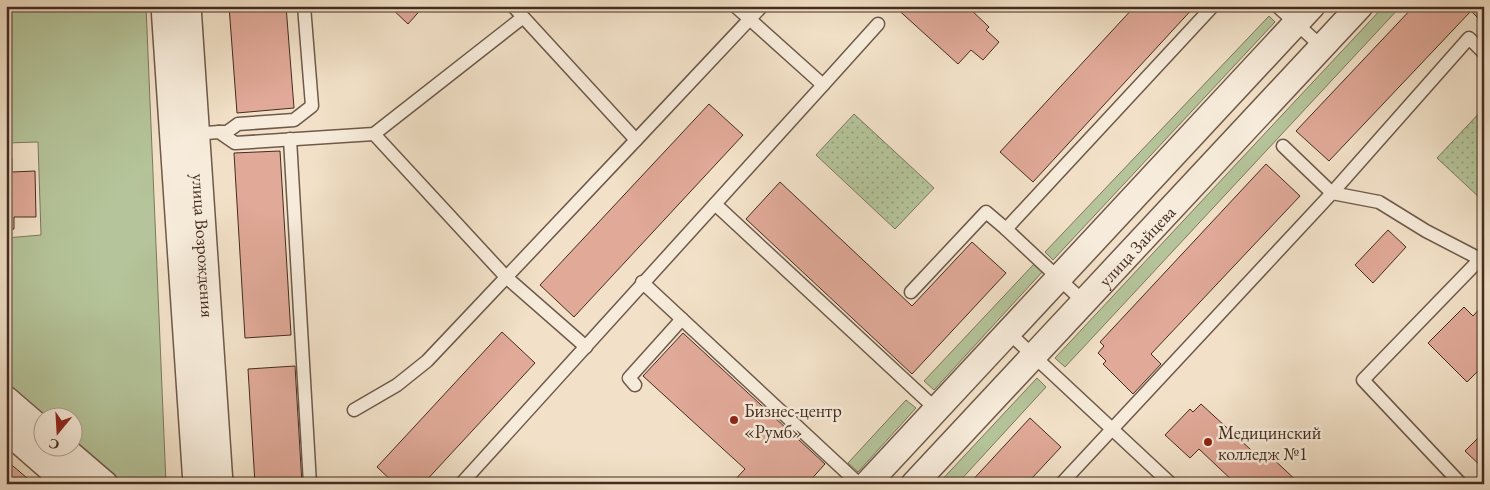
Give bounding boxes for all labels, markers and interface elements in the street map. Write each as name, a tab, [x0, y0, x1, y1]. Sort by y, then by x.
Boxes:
street label: улица Возрождения	[188, 173, 220, 318]
street label: улица Зайцева	[1093, 200, 1180, 291]
place label: Бизнес-центр «Румб»	[744, 399, 842, 443]
north arrow	[32, 408, 82, 458]
marker: Бизнес-центр «Румб»	[728, 414, 740, 426]
place label: Медицинский колледж №1	[1218, 421, 1322, 465]
text: С	[46, 434, 61, 454]
marker: Медицинский колледж №1	[1202, 436, 1214, 448]

